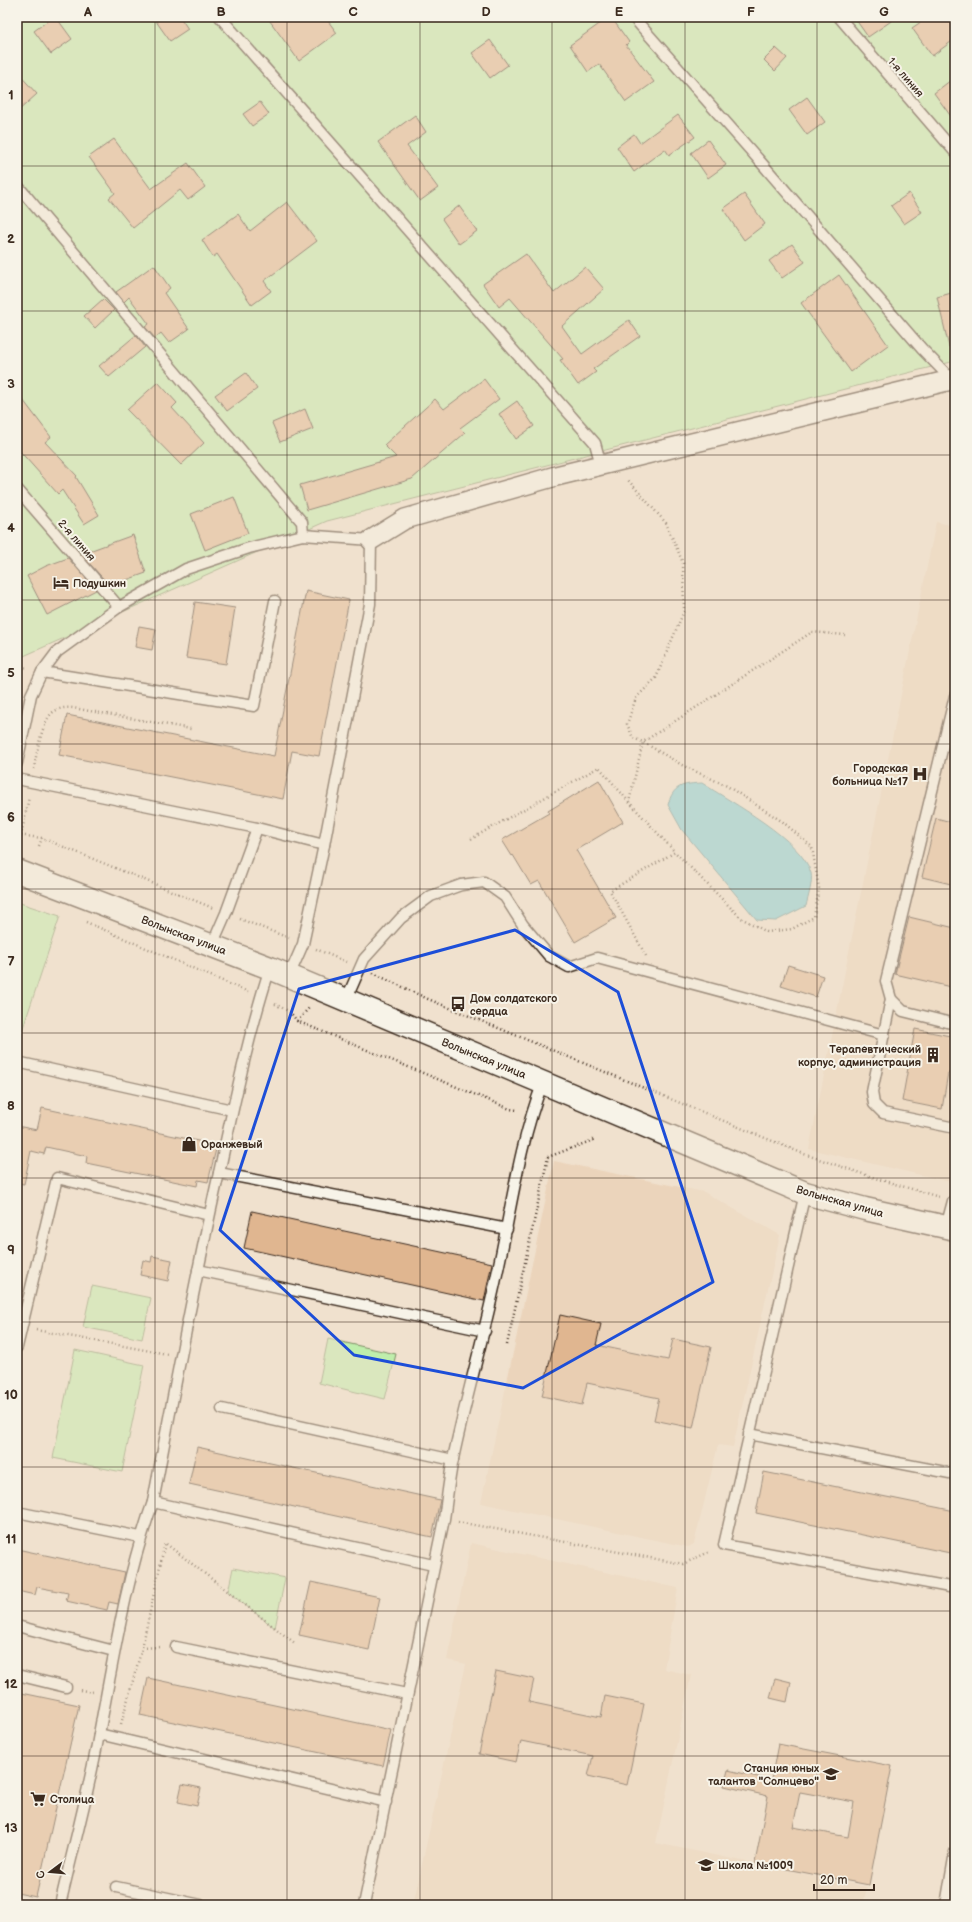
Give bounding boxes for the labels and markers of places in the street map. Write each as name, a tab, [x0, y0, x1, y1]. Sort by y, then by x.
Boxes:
hotel icon: Подушкин	[52, 574, 70, 592]
place label: Подушкин	[73, 577, 126, 590]
place label: Городская больница №17	[832, 762, 908, 788]
hospital icon: Городская больница №17	[911, 765, 929, 783]
place label: Дом солдатского сердца	[470, 992, 557, 1018]
bus stop icon: Дом солдатского сердца	[449, 995, 467, 1013]
place label: Терапевтический корпус, администрация	[798, 1043, 921, 1069]
building icon: Терапевтический корпус, администрация	[924, 1046, 942, 1064]
shop icon: Оранжевый	[180, 1135, 198, 1153]
place label: Оранжевый	[201, 1138, 263, 1151]
place label: Станция юных талантов "Солнцево"	[708, 1762, 819, 1788]
school or university icon: Станция юных талантов "Солнцево"	[822, 1765, 840, 1783]
supermarket icon: Столица	[29, 1790, 47, 1808]
place label: Столица	[50, 1793, 95, 1806]
school or university icon: Школа №1009	[697, 1856, 715, 1874]
place label: Школа №1009	[718, 1859, 793, 1872]

